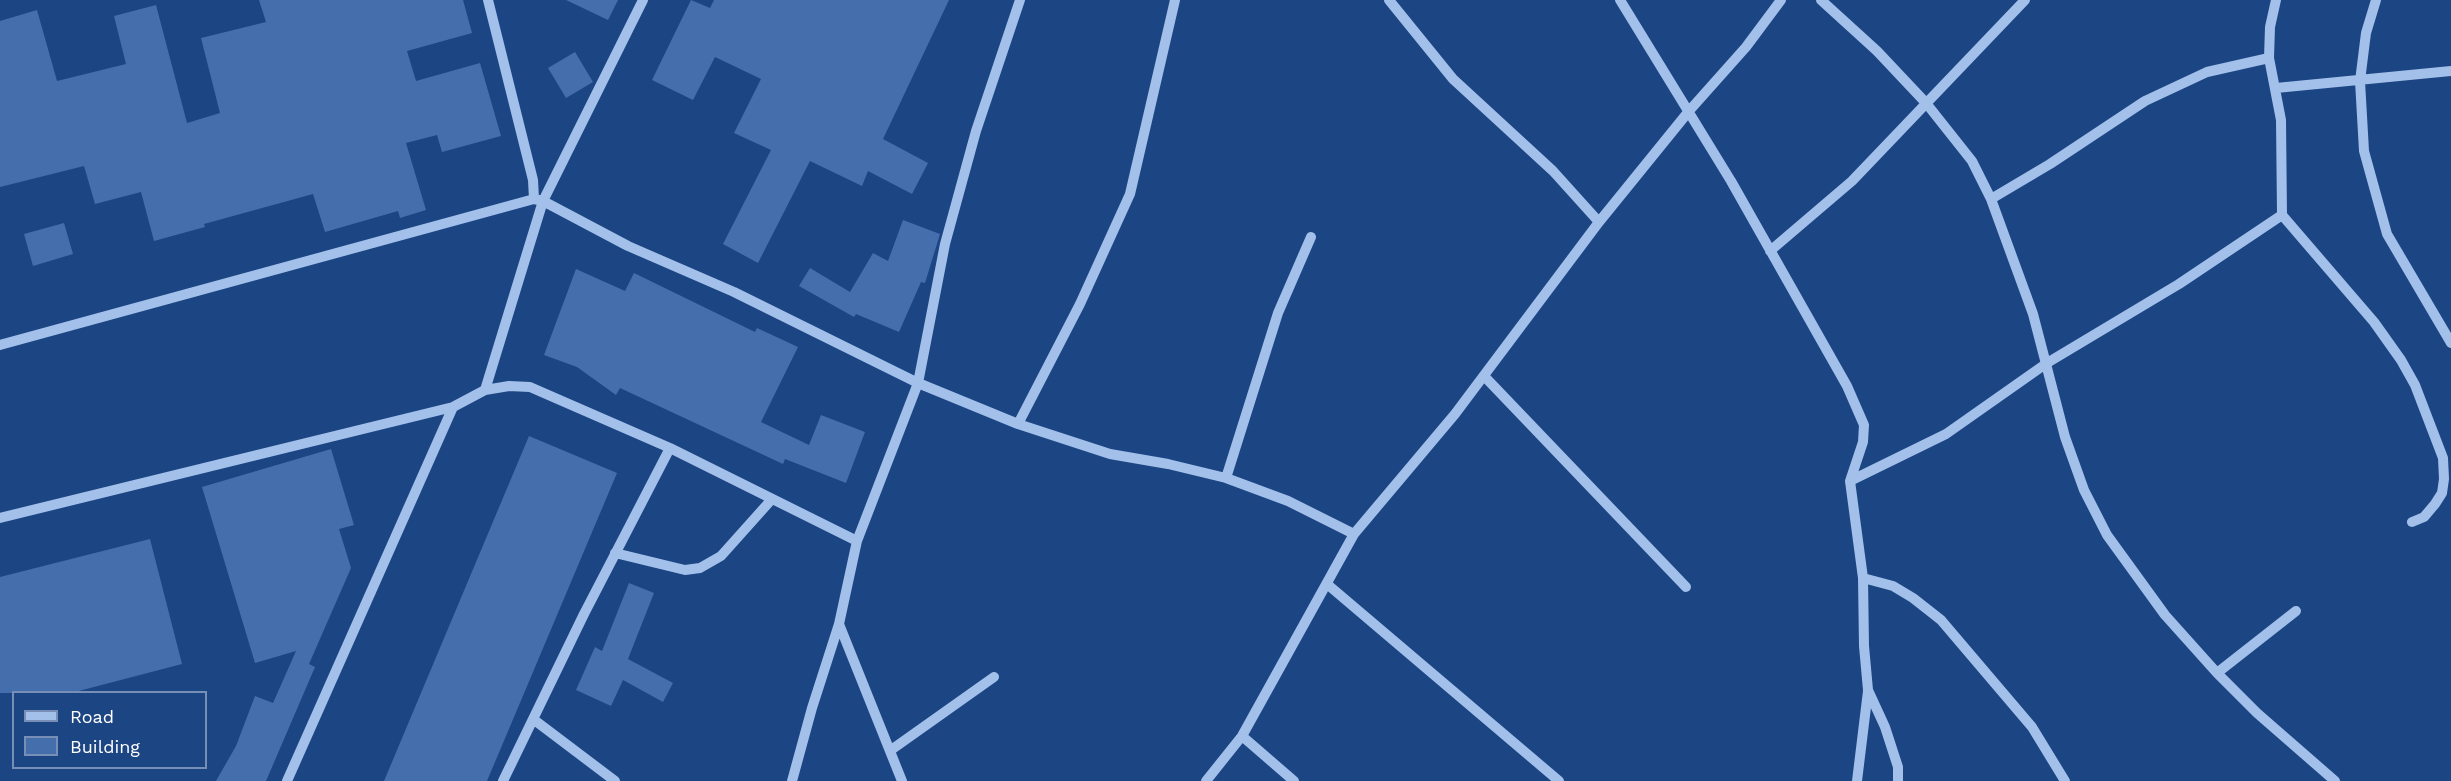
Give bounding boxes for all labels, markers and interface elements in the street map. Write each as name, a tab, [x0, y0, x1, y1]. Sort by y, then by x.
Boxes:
legend	[12, 691, 207, 769]
text: Road	[70, 706, 114, 727]
text: Building	[70, 736, 140, 757]

